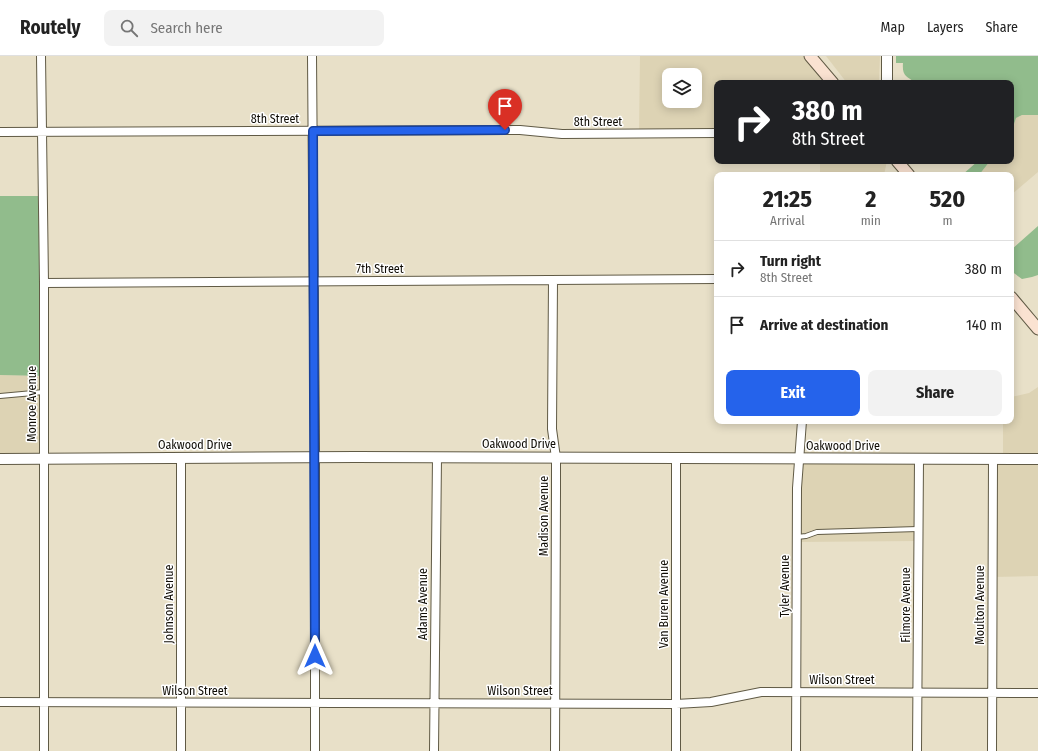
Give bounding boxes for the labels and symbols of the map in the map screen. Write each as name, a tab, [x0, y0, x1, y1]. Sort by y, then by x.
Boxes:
pin	[488, 89, 522, 130]
street label: 8th Street	[251, 112, 299, 126]
street label: 8th Street	[574, 115, 622, 129]
street label: 7th Street	[356, 262, 404, 276]
street label: Monroe Avenue	[25, 366, 39, 442]
street label: Oakwood Drive	[482, 437, 556, 451]
street label: Oakwood Drive	[158, 438, 232, 452]
street label: Oakwood Drive	[806, 439, 880, 453]
street label: Madison Avenue	[537, 476, 551, 556]
street label: Tyler Avenue	[778, 555, 792, 617]
street label: Van Buren Avenue	[657, 560, 671, 648]
street label: Johnson Avenue	[162, 564, 176, 643]
street label: Moulton Avenue	[973, 565, 987, 645]
street label: Filmore Avenue	[899, 567, 913, 643]
street label: Adams Avenue	[416, 568, 430, 640]
position arrow	[294, 635, 336, 677]
street label: Wilson Street	[809, 673, 875, 687]
street label: Wilson Street	[162, 684, 228, 698]
street label: Wilson Street	[487, 684, 553, 698]

